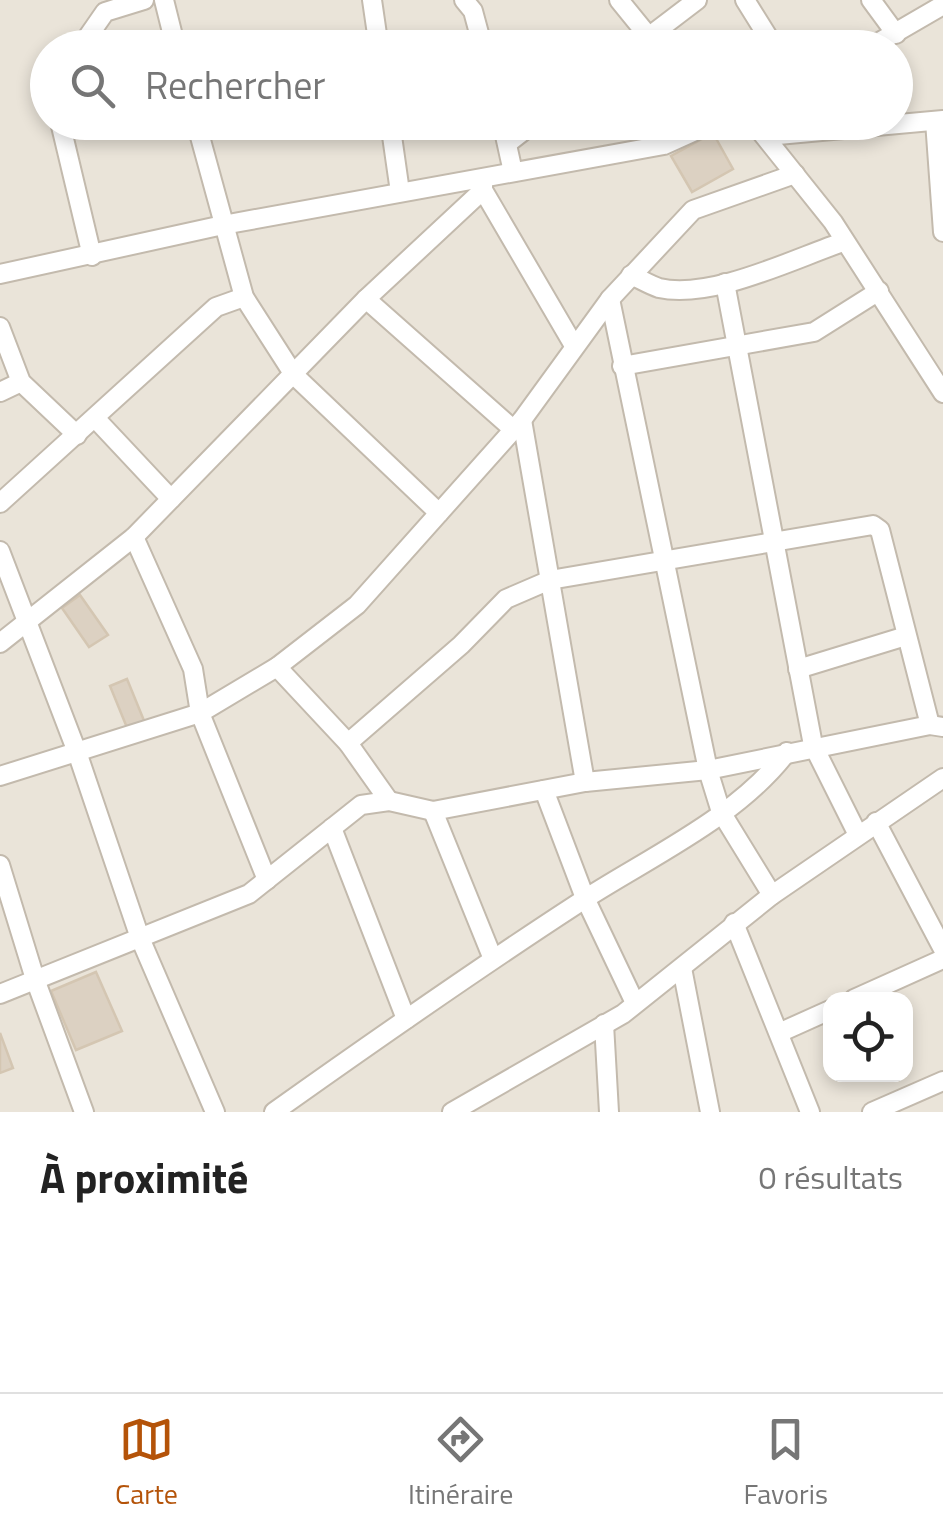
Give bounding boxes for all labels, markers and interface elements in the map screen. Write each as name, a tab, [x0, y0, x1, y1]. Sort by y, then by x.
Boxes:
search box	[30, 30, 913, 140]
text: Rechercher	[145, 56, 326, 114]
icon: search	[65, 58, 120, 113]
map controls	[823, 992, 913, 1082]
button: locate	[823, 992, 913, 1082]
text: À proximité	[40, 1145, 248, 1209]
text: 0 résultats	[758, 1153, 903, 1201]
tab: Carte	[115, 1412, 178, 1515]
tab: Itinéraire	[408, 1412, 513, 1515]
tab: Favoris	[743, 1412, 828, 1515]

